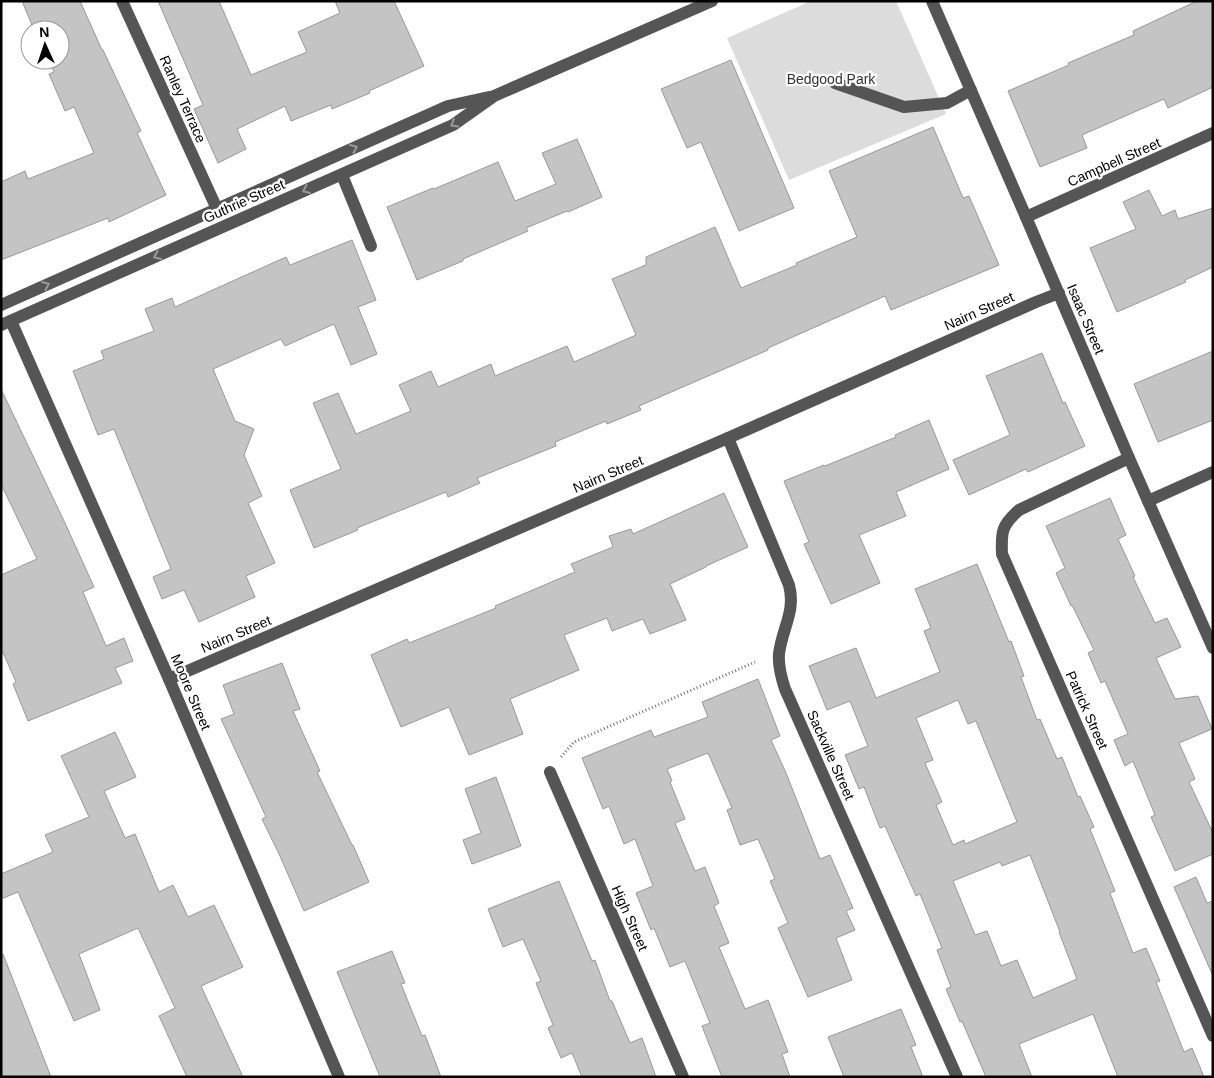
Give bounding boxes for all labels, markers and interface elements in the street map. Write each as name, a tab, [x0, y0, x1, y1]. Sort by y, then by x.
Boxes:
north arrow	[20, 20, 70, 70]
text: N	[39, 24, 50, 40]
street label: Ranley Terrace	[157, 53, 209, 145]
park label: Bedgood Park	[787, 71, 876, 87]
one-way arrow	[451, 117, 460, 127]
street label: Campbell Street	[1065, 134, 1163, 190]
one-way arrow	[349, 143, 358, 154]
street label: Guthrie Street	[201, 176, 287, 226]
one-way arrow	[302, 184, 311, 195]
one-way arrow	[153, 250, 162, 261]
one-way arrow	[41, 280, 50, 291]
street label: Isaac Street	[1064, 281, 1108, 357]
street label: Nairn Street	[942, 288, 1016, 334]
street label: Nairn Street	[570, 452, 646, 496]
street label: Nairn Street	[198, 612, 274, 656]
street label: Moore Street	[168, 652, 214, 732]
street label: Patrick Street	[1063, 668, 1111, 752]
street label: Sackville Street	[804, 708, 858, 802]
street label: High Street	[608, 883, 652, 953]

